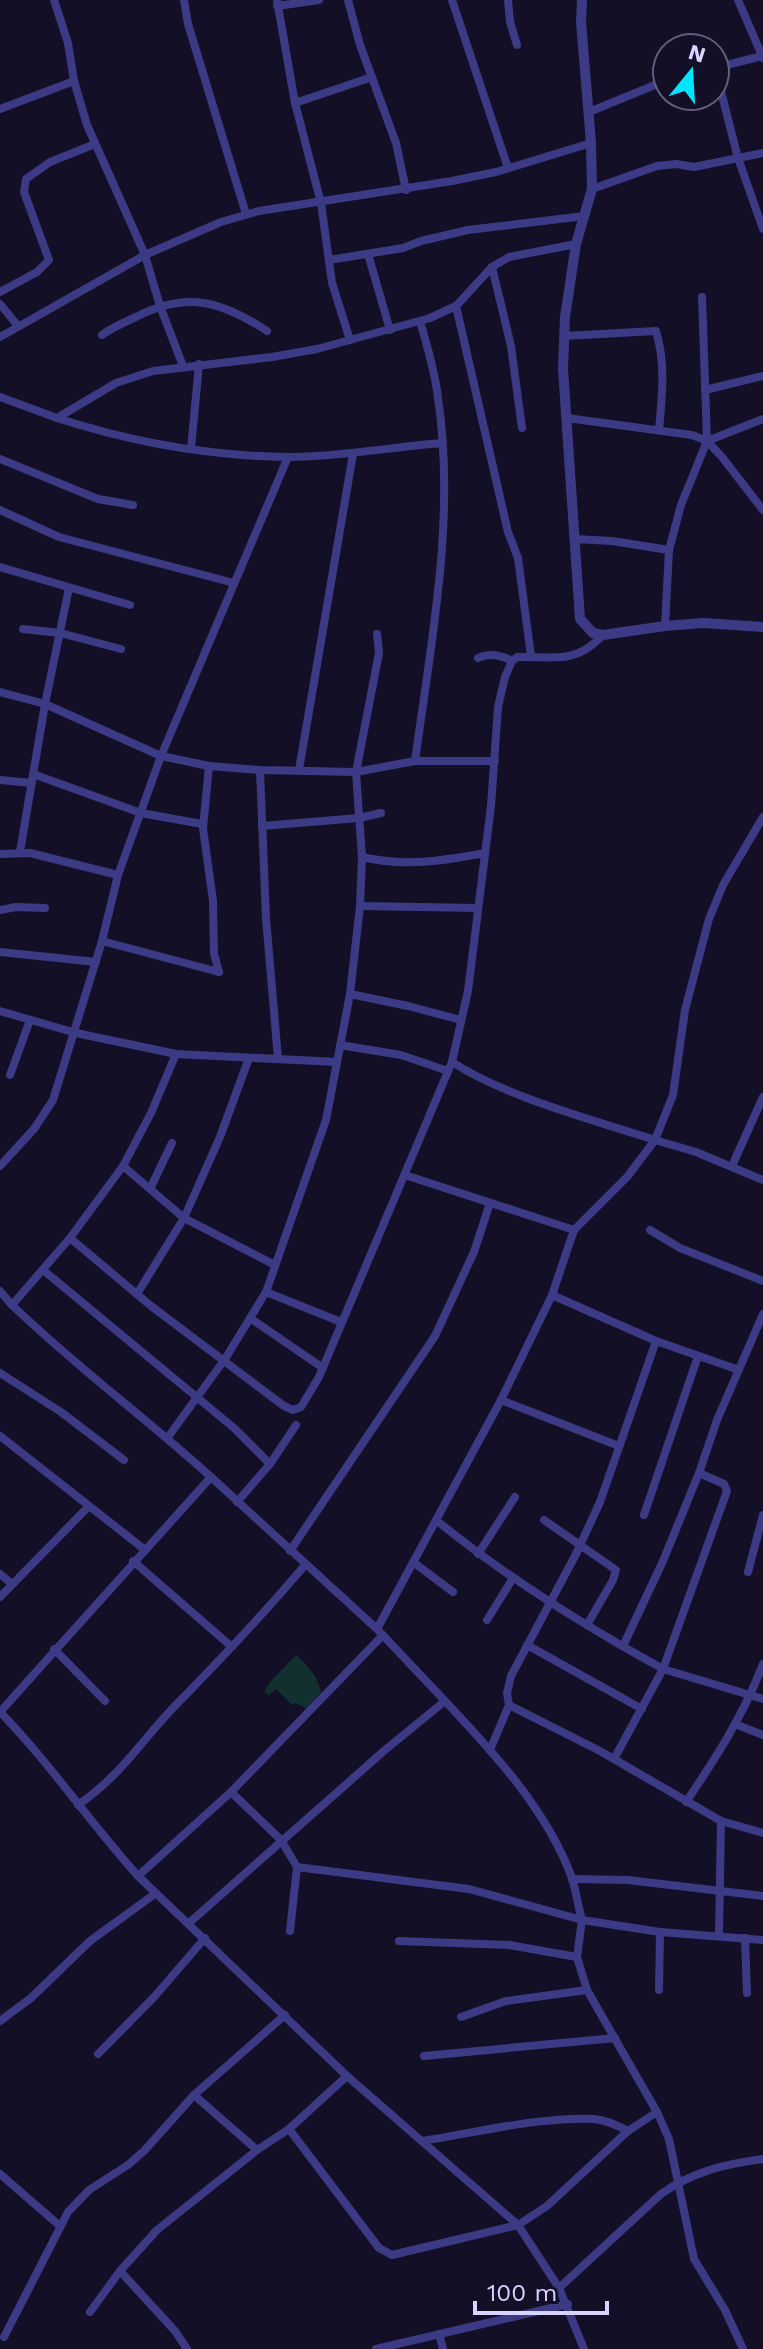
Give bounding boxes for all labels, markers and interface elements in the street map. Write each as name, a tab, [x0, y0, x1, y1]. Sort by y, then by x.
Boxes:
north arrow	[651, 32, 731, 112]
text: N	[685, 39, 709, 68]
scale bar	[475, 2265, 607, 2315]
text: 100 m	[487, 2279, 557, 2307]

